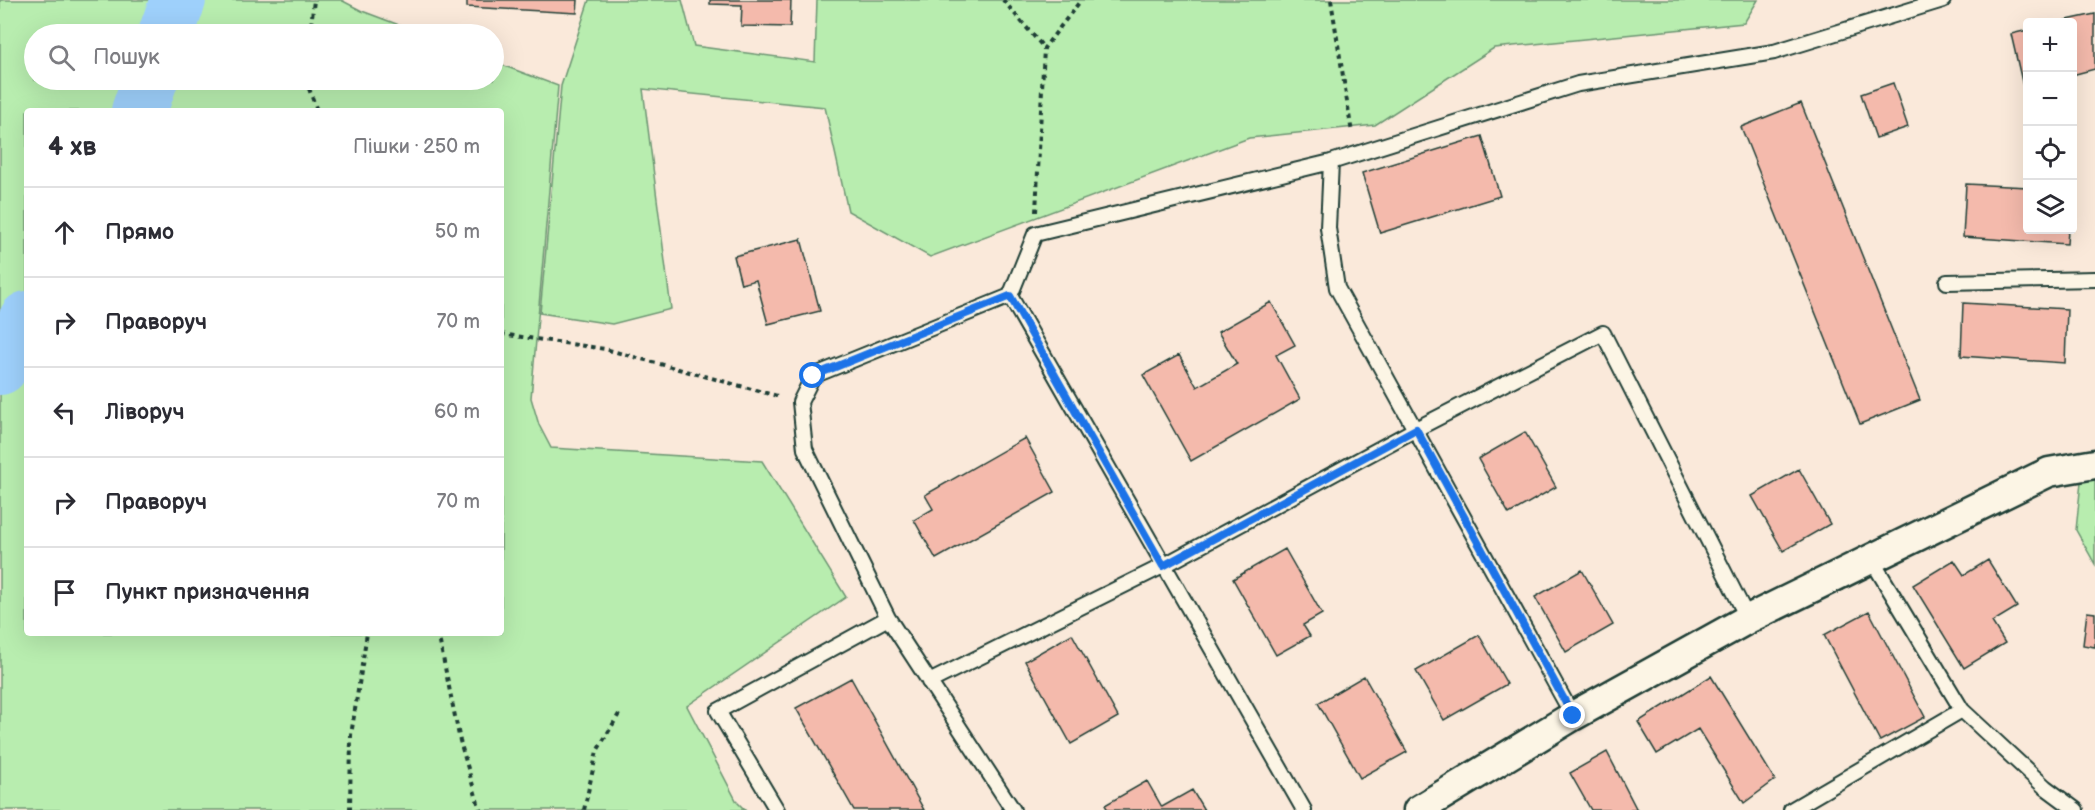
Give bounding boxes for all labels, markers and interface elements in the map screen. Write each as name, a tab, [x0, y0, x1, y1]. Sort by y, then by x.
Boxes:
map controls	[2023, 18, 2077, 234]
button: +	[2023, 18, 2077, 72]
search box	[24, 24, 504, 90]
icon: search	[45, 41, 78, 74]
text: Пошук	[93, 44, 160, 71]
button: −	[2023, 72, 2077, 126]
button: locate	[2023, 126, 2077, 180]
text: 4 хв	[48, 132, 96, 163]
text: Пішки · 250 m	[353, 135, 480, 159]
button: layers	[2023, 180, 2077, 234]
icon: ahead	[48, 216, 81, 249]
text: Прямо	[105, 219, 174, 246]
text: 50 m	[435, 220, 480, 244]
icon: right	[48, 306, 81, 339]
text: Праворуч	[105, 309, 207, 336]
text: 70 m	[436, 310, 480, 334]
route start	[799, 362, 825, 388]
icon: left	[48, 396, 81, 429]
text: Ліворуч	[105, 399, 185, 426]
text: 60 m	[434, 400, 480, 424]
icon: right	[48, 486, 81, 519]
text: Праворуч	[105, 489, 207, 516]
text: 70 m	[436, 490, 480, 514]
icon: arrive	[48, 576, 81, 609]
text: Пункт призначення	[105, 579, 310, 606]
route end	[1559, 702, 1585, 728]

